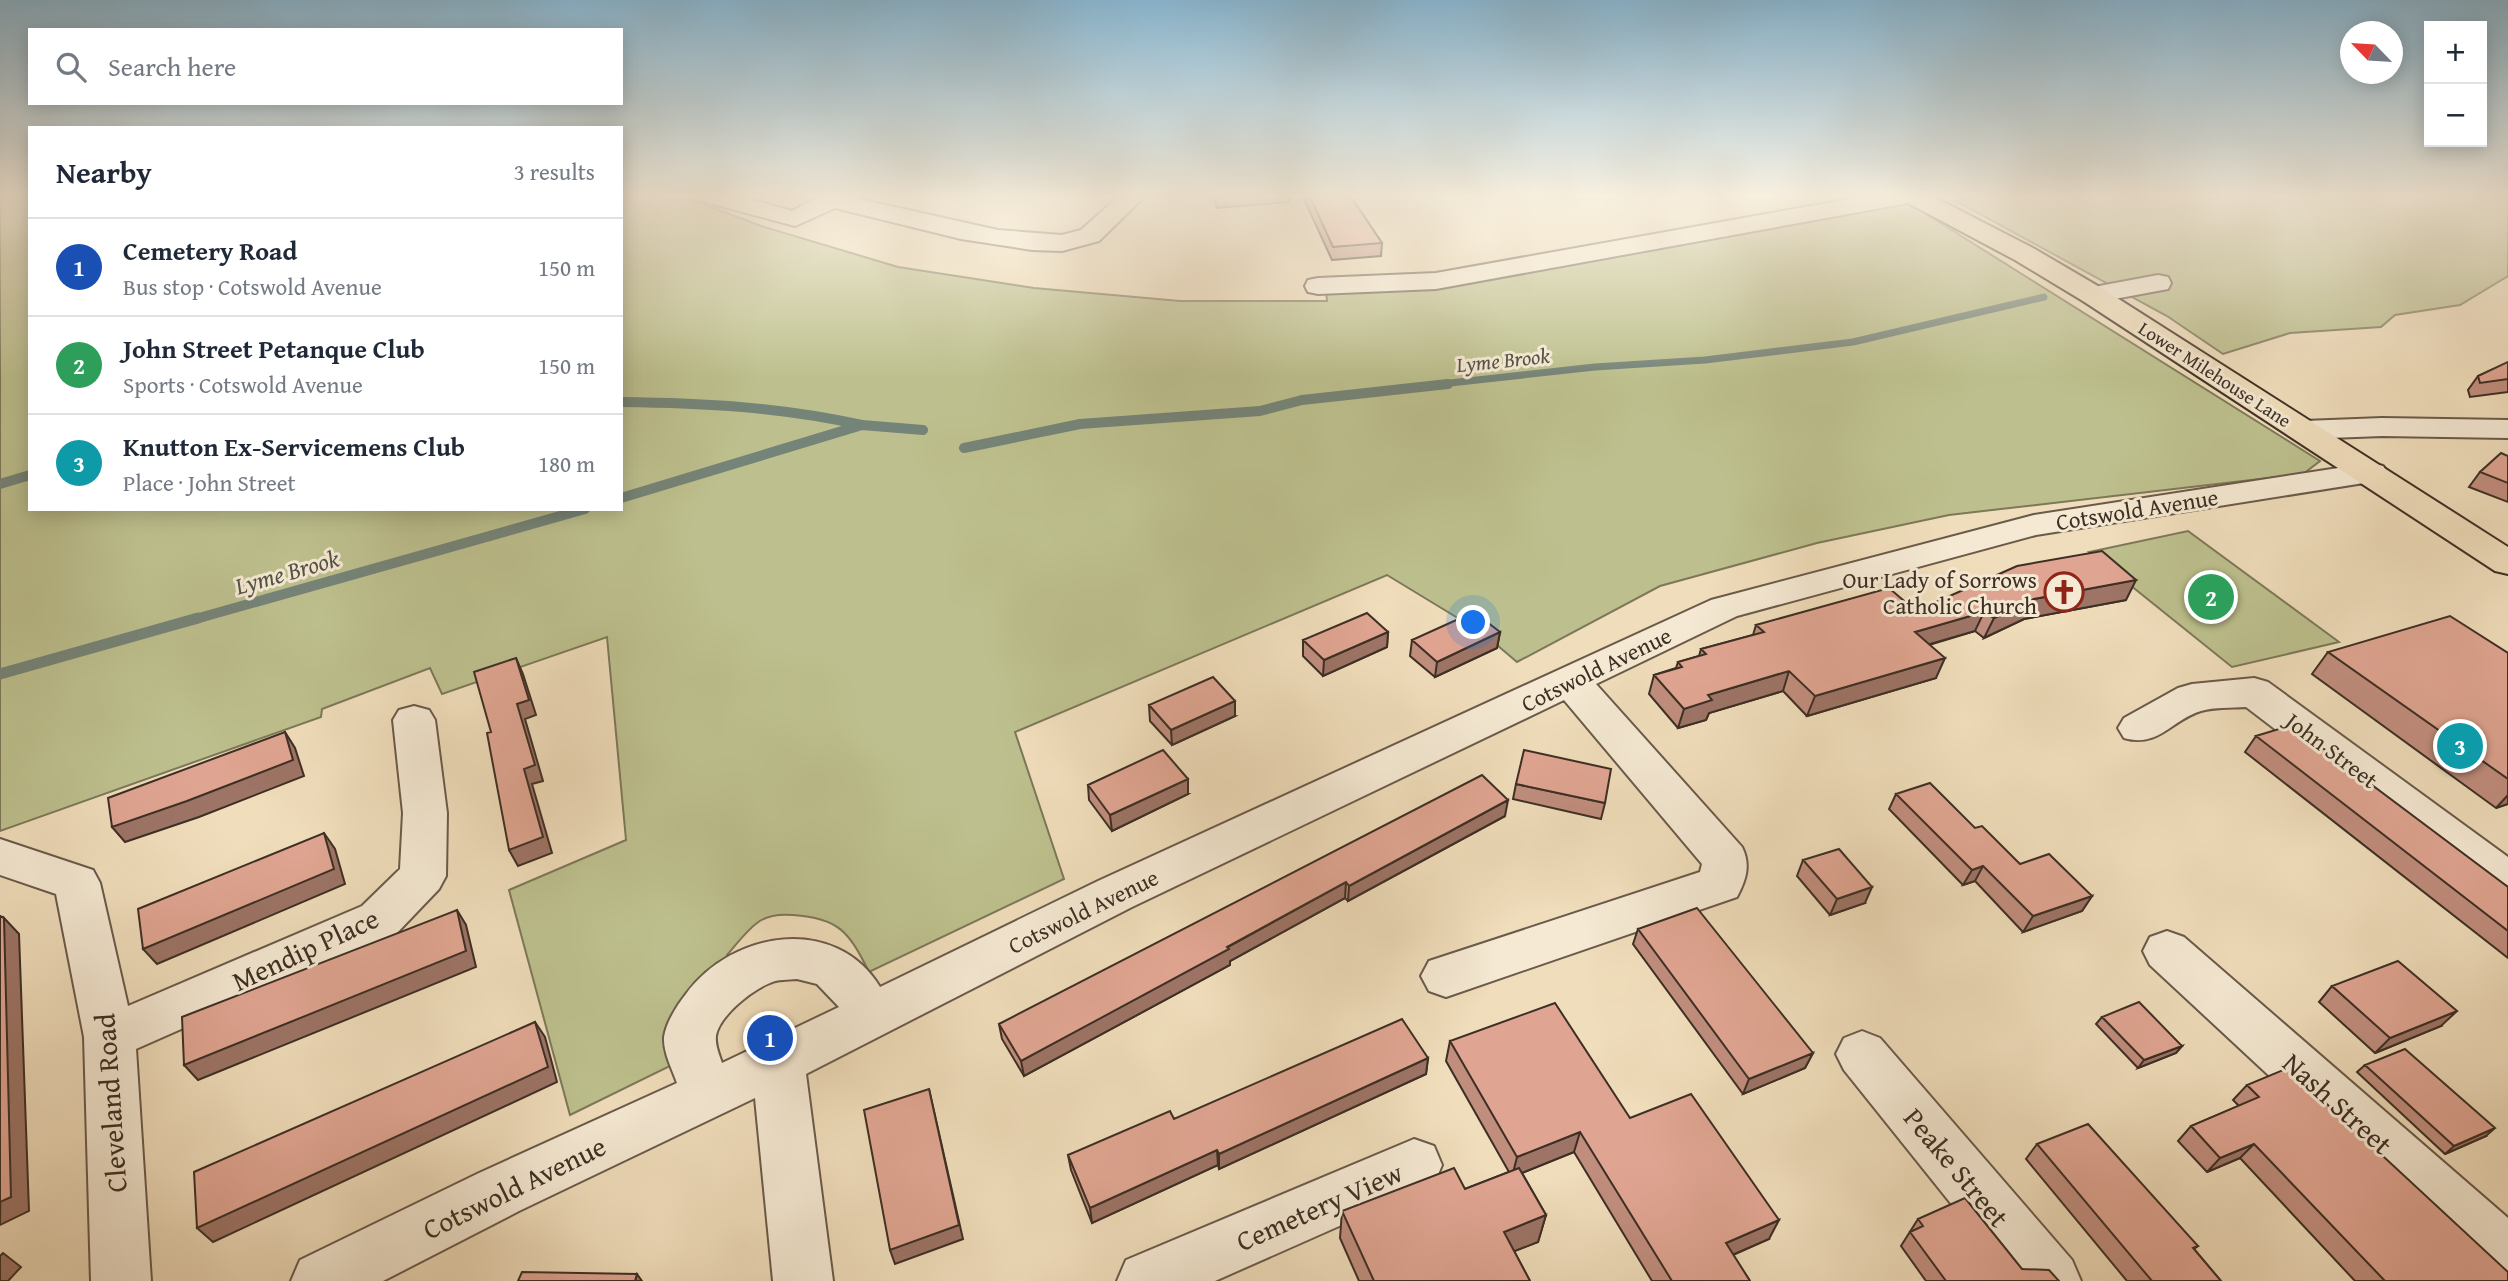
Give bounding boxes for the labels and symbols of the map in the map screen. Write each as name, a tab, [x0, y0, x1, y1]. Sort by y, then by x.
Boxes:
north arrow	[2340, 21, 2403, 84]
street label: Lower Milehouse Lane	[2133, 314, 2297, 434]
water label: Lyme Brook	[1454, 340, 1551, 380]
street label: Cotswold Avenue	[2054, 480, 2220, 538]
water label: Lyme Brook	[230, 540, 343, 604]
place label: Our Lady of Sorrows Catholic Church	[1843, 563, 2037, 622]
church icon: Our Lady of Sorrows Catholic Church	[2043, 571, 2085, 613]
pin: 2	[2188, 571, 2234, 623]
your location	[1456, 605, 1490, 639]
street label: Cotswold Avenue	[1515, 618, 1677, 720]
street label: John Street	[2277, 703, 2385, 796]
pin: 3	[2437, 720, 2483, 772]
street label: Cotswold Avenue	[1002, 860, 1164, 962]
street label: Mendip Place	[225, 897, 385, 1001]
street label: Cleveland Road	[83, 1012, 137, 1194]
pin: 1	[747, 1012, 793, 1064]
street label: Nash Street	[2274, 1042, 2402, 1164]
street label: Peake Street	[1895, 1098, 2019, 1236]
street label: Cotswold Avenue	[415, 1125, 613, 1249]
street label: Cemetery View	[1229, 1151, 1409, 1261]

